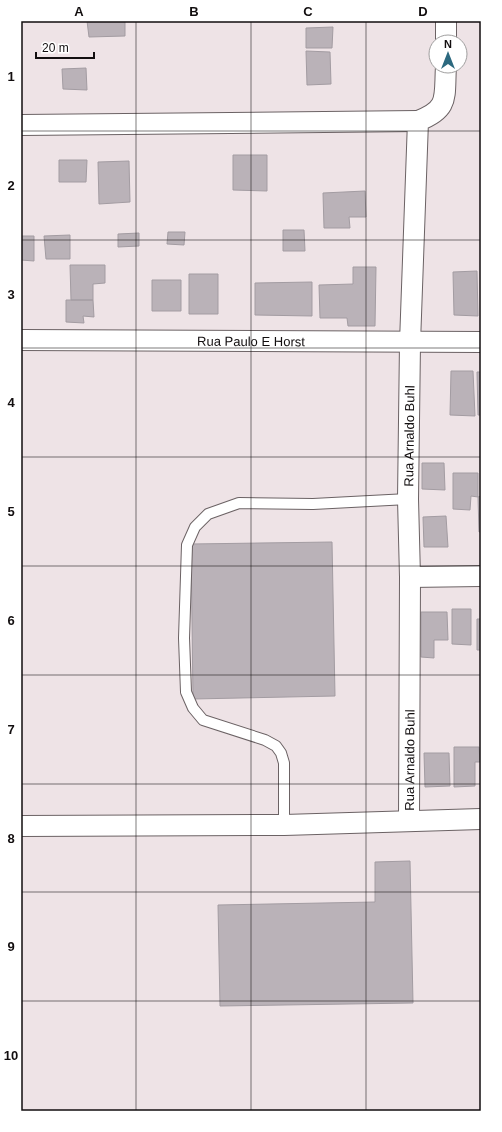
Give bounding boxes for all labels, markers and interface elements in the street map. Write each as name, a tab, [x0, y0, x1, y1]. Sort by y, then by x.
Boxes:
text: A	[74, 4, 84, 19]
text: B	[189, 4, 199, 19]
text: C	[303, 4, 313, 19]
text: D	[418, 4, 428, 19]
scale bar	[36, 34, 94, 60]
north arrow	[428, 34, 468, 74]
text: N	[444, 38, 452, 50]
text: 20 m	[42, 41, 69, 55]
text: 1	[7, 69, 15, 84]
text: 2	[7, 178, 15, 193]
text: 3	[7, 287, 15, 302]
street label: Rua Paulo E Horst	[197, 333, 305, 349]
street label: Rua Arnaldo Buhl	[401, 385, 417, 487]
text: 4	[7, 395, 15, 410]
text: 5	[7, 504, 15, 519]
text: 6	[7, 613, 15, 628]
street label: Rua Arnaldo Buhl	[402, 709, 417, 811]
text: 7	[7, 722, 15, 737]
text: 8	[7, 831, 15, 846]
text: 9	[7, 939, 15, 954]
text: 10	[4, 1048, 18, 1063]

